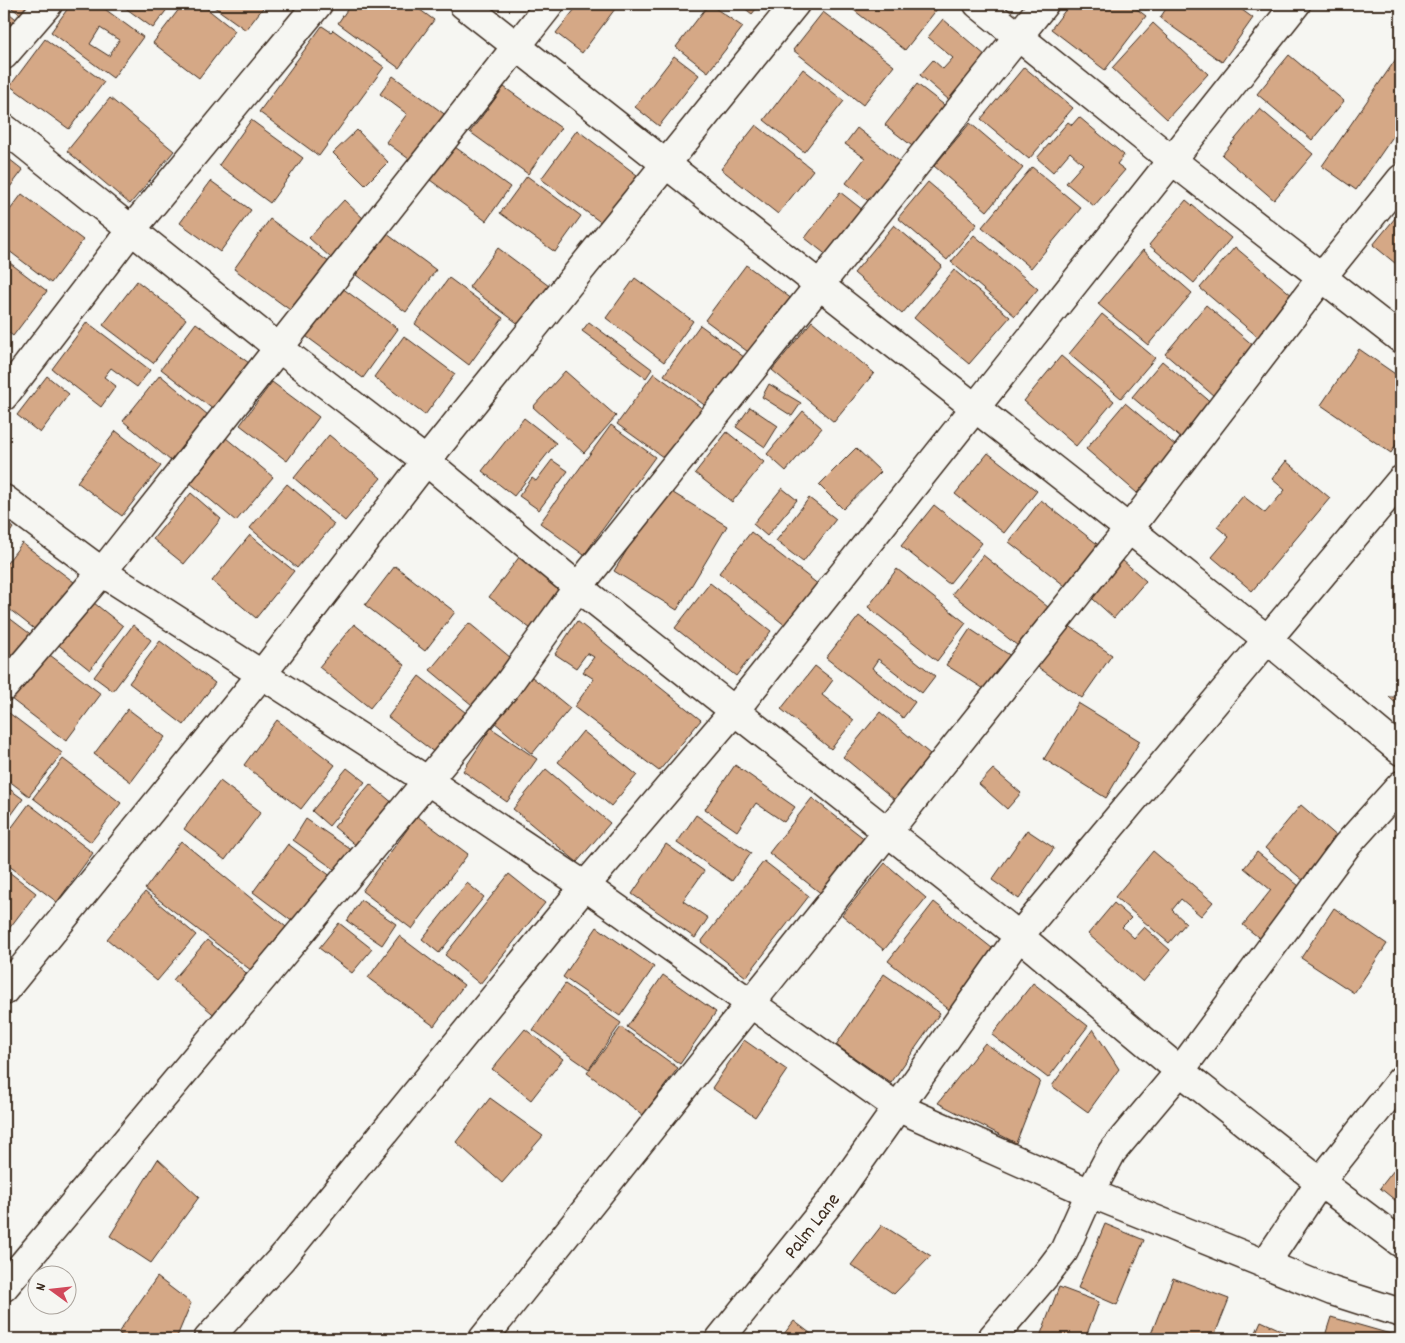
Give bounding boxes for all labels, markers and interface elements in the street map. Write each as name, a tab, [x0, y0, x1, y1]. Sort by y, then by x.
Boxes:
street label: Palm Lane	[779, 1188, 848, 1266]
north arrow	[28, 1266, 78, 1316]
text: N	[31, 1281, 52, 1293]

